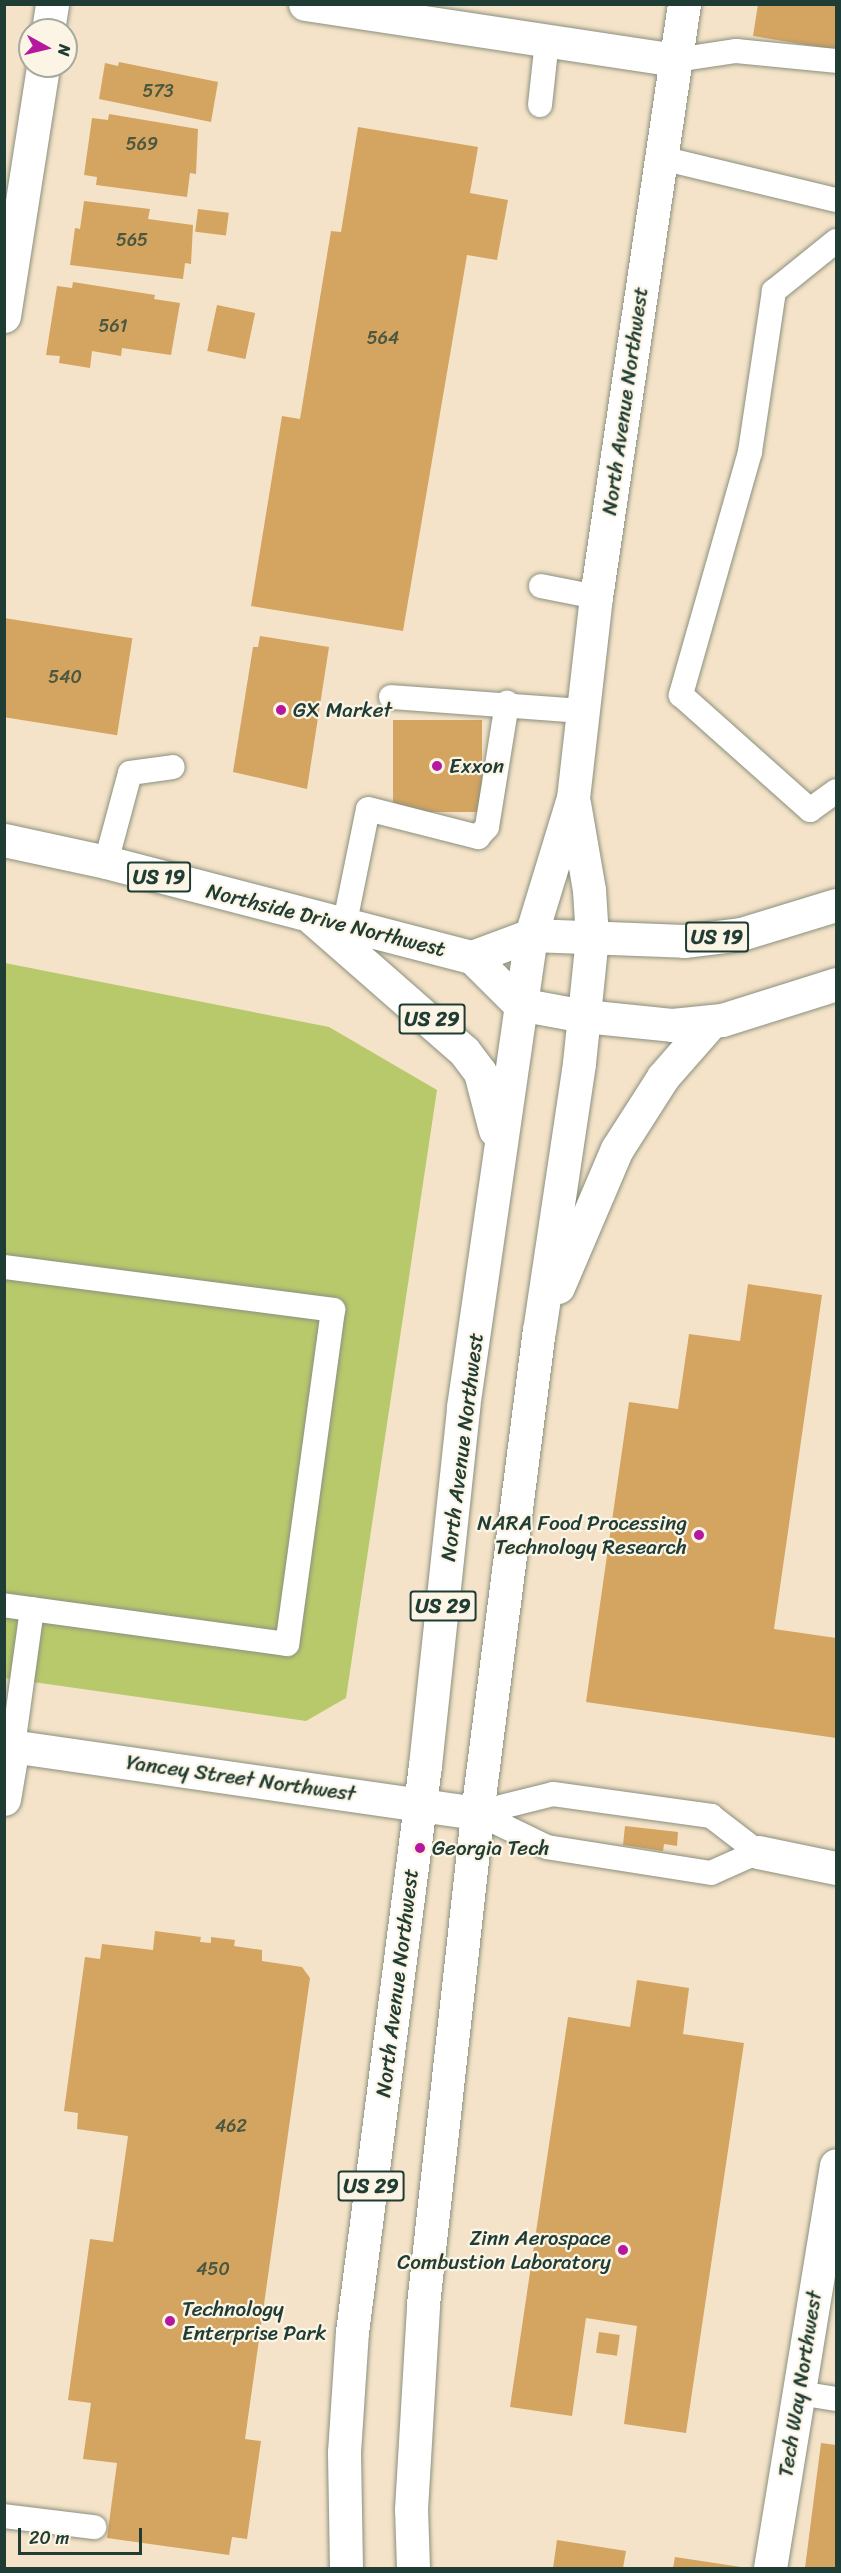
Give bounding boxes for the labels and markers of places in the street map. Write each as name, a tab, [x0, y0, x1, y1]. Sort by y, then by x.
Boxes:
place label: GX Market	[293, 697, 392, 723]
marker: GX Market	[274, 703, 288, 717]
place label: Exxon	[449, 753, 504, 779]
marker: Exxon	[430, 759, 444, 773]
place label: NARA Food Processing Technology Research	[478, 1510, 687, 1560]
marker: NARA Food Processing Technology Research	[692, 1528, 706, 1542]
place label: Georgia Tech	[432, 1835, 550, 1861]
marker: Georgia Tech	[413, 1841, 427, 1855]
place label: Zinn Aerospace Combustion Laboratory	[397, 2225, 611, 2275]
marker: Zinn Aerospace Combustion Laboratory	[616, 2243, 630, 2257]
place label: Technology Enterprise Park	[182, 2296, 326, 2346]
marker: Technology Enterprise Park	[163, 2314, 177, 2328]

